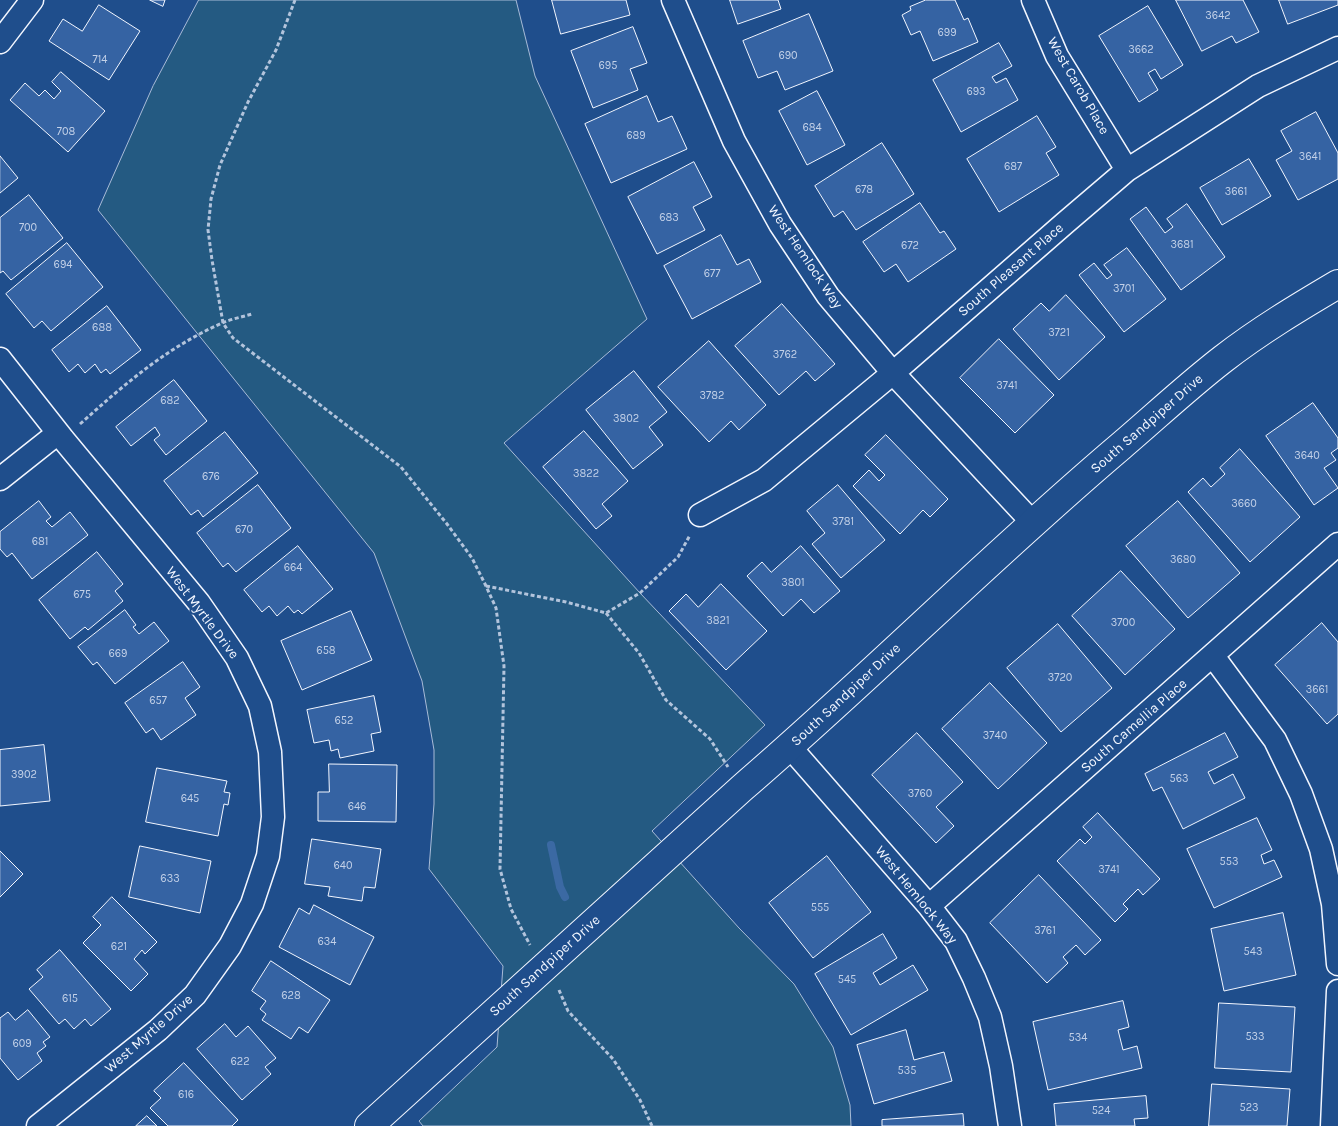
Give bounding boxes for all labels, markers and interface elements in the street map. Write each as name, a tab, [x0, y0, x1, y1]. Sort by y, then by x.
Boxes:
house number: 3642	[1205, 9, 1231, 23]
house number: 699	[937, 26, 957, 40]
street label: West Carob Place	[1043, 34, 1113, 138]
house number: 3662	[1128, 43, 1154, 57]
house number: 690	[778, 49, 798, 63]
house number: 714	[93, 53, 107, 67]
house number: 695	[599, 59, 617, 73]
house number: 693	[966, 85, 986, 99]
house number: 684	[802, 121, 822, 135]
house number: 708	[57, 125, 75, 139]
house number: 689	[626, 129, 646, 143]
house number: 3641	[1299, 150, 1321, 164]
house number: 687	[1004, 160, 1022, 174]
house number: 678	[855, 183, 873, 197]
house number: 3661	[1225, 185, 1247, 199]
street label: West Hemlock Way	[764, 202, 846, 312]
house number: 683	[659, 211, 679, 225]
street label: South Pleasant Place	[955, 220, 1067, 320]
house number: 700	[19, 221, 37, 235]
house number: 3681	[1170, 238, 1194, 252]
house number: 672	[901, 239, 919, 253]
house number: 694	[54, 258, 72, 272]
house number: 677	[704, 267, 720, 281]
house number: 3701	[1113, 282, 1135, 296]
house number: 688	[92, 321, 112, 335]
house number: 3721	[1048, 326, 1070, 340]
house number: 3762	[773, 348, 797, 362]
street label: South Sandpiper Drive	[1087, 371, 1207, 477]
house number: 3741	[996, 379, 1018, 393]
house number: 3782	[700, 389, 724, 403]
house number: 682	[160, 394, 180, 408]
house number: 3802	[613, 412, 639, 426]
house number: 3640	[1294, 449, 1320, 463]
house number: 3822	[573, 467, 599, 481]
house number: 676	[202, 470, 220, 484]
house number: 3660	[1231, 497, 1257, 511]
house number: 3781	[832, 515, 854, 529]
house number: 670	[235, 523, 253, 537]
house number: 681	[32, 535, 48, 549]
house number: 3680	[1170, 553, 1196, 567]
house number: 664	[284, 561, 302, 575]
street label: West Myrtle Drive	[162, 564, 242, 662]
house number: 3801	[781, 576, 805, 590]
house number: 675	[73, 588, 91, 602]
house number: 3821	[706, 614, 730, 628]
house number: 3700	[1111, 616, 1135, 630]
street label: South Sandpiper Drive	[788, 640, 904, 750]
house number: 658	[316, 644, 336, 658]
house number: 669	[109, 647, 127, 661]
house number: 3720	[1048, 671, 1072, 685]
street label: South Camellia Place	[1078, 675, 1190, 777]
house number: 3661	[1306, 683, 1328, 697]
house number: 657	[149, 694, 167, 708]
house number: 652	[335, 714, 353, 728]
house number: 3740	[983, 729, 1007, 743]
house number: 3902	[11, 768, 37, 782]
house number: 563	[1169, 772, 1189, 786]
house number: 3760	[908, 787, 932, 801]
house number: 645	[181, 792, 199, 806]
house number: 646	[348, 800, 366, 814]
street label: West Hemlock Way	[871, 843, 961, 947]
house number: 553	[1220, 855, 1238, 869]
house number: 640	[334, 859, 352, 873]
house number: 3741	[1098, 863, 1120, 877]
house number: 633	[160, 872, 180, 886]
house number: 555	[811, 901, 829, 915]
street label: South Sandpiper Drive	[486, 912, 604, 1020]
house number: 3761	[1034, 924, 1056, 938]
house number: 634	[318, 935, 336, 949]
house number: 621	[111, 940, 127, 954]
house number: 543	[1244, 945, 1262, 959]
house number: 545	[838, 973, 856, 987]
house number: 628	[281, 989, 301, 1003]
street label: West Myrtle Drive	[102, 991, 196, 1077]
house number: 615	[62, 992, 78, 1006]
house number: 533	[1245, 1030, 1265, 1044]
house number: 534	[1069, 1031, 1087, 1045]
house number: 609	[12, 1037, 32, 1051]
house number: 622	[230, 1055, 250, 1069]
house number: 535	[898, 1064, 916, 1078]
house number: 616	[178, 1088, 194, 1102]
house number: 523	[1239, 1101, 1259, 1115]
house number: 524	[1092, 1104, 1110, 1118]

